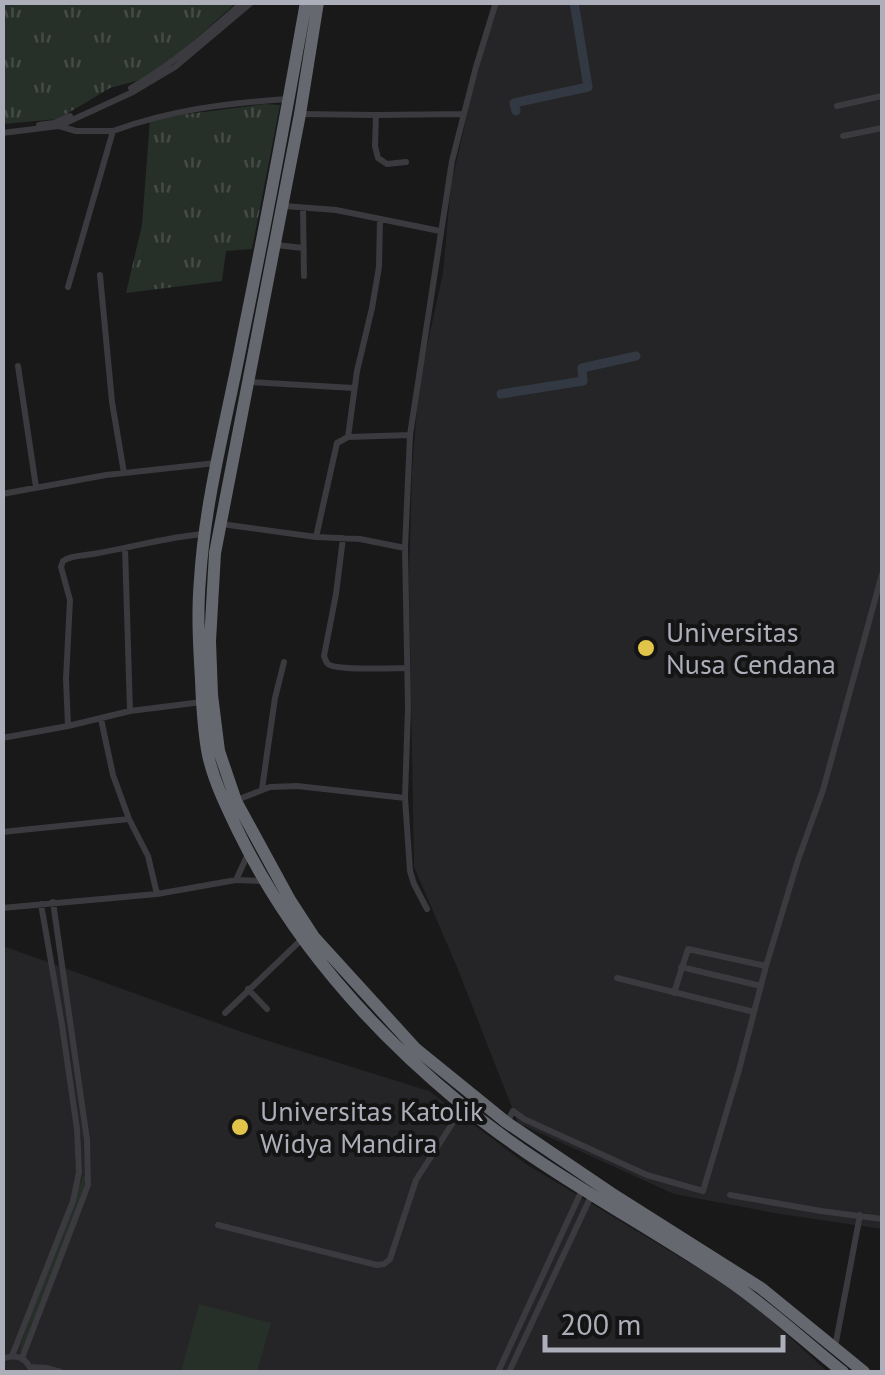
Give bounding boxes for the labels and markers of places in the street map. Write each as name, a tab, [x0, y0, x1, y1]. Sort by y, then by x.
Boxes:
place label: Universitas Nusa Cendana	[666, 613, 836, 682]
marker: Universitas Nusa Cendana	[635, 637, 657, 659]
place label: Universitas Katolik Widya Mandira	[260, 1092, 484, 1161]
marker: Universitas Katolik Widya Mandira	[229, 1116, 251, 1138]

